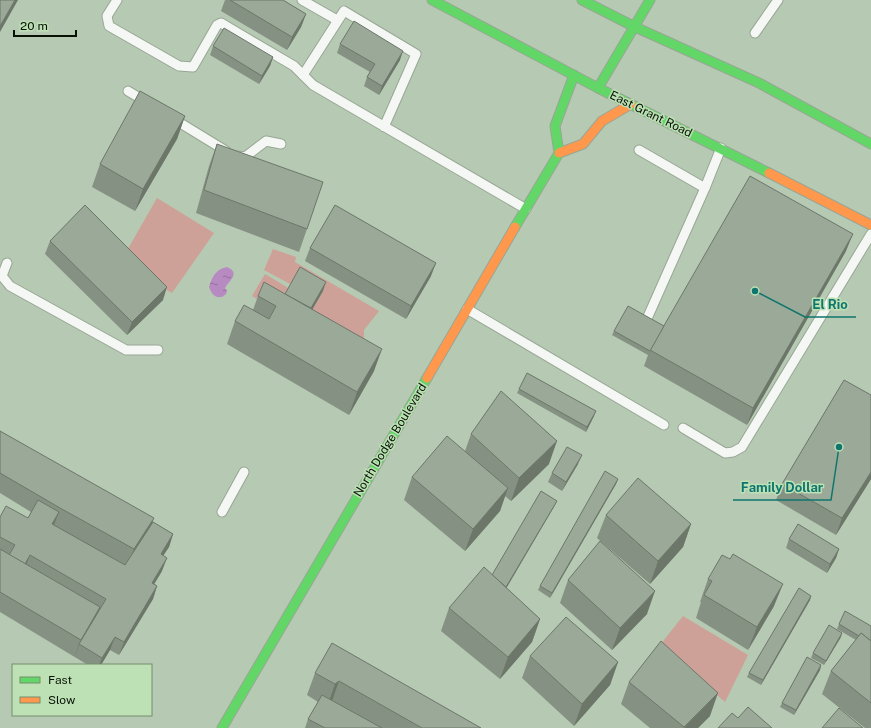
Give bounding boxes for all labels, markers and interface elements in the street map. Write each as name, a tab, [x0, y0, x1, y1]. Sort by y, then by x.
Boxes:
scale bar	[14, 12, 76, 38]
text: 20 m	[20, 19, 48, 33]
street label: East Grant Road	[607, 88, 695, 140]
callout: El Rio	[805, 292, 856, 317]
text: El Rio	[812, 297, 848, 312]
street label: North Dodge Boulevard	[350, 381, 430, 499]
callout: Family Dollar	[733, 475, 831, 500]
text: Family Dollar	[741, 480, 824, 495]
legend	[12, 664, 152, 716]
text: Fast	[48, 673, 73, 687]
text: Slow	[48, 693, 76, 707]

